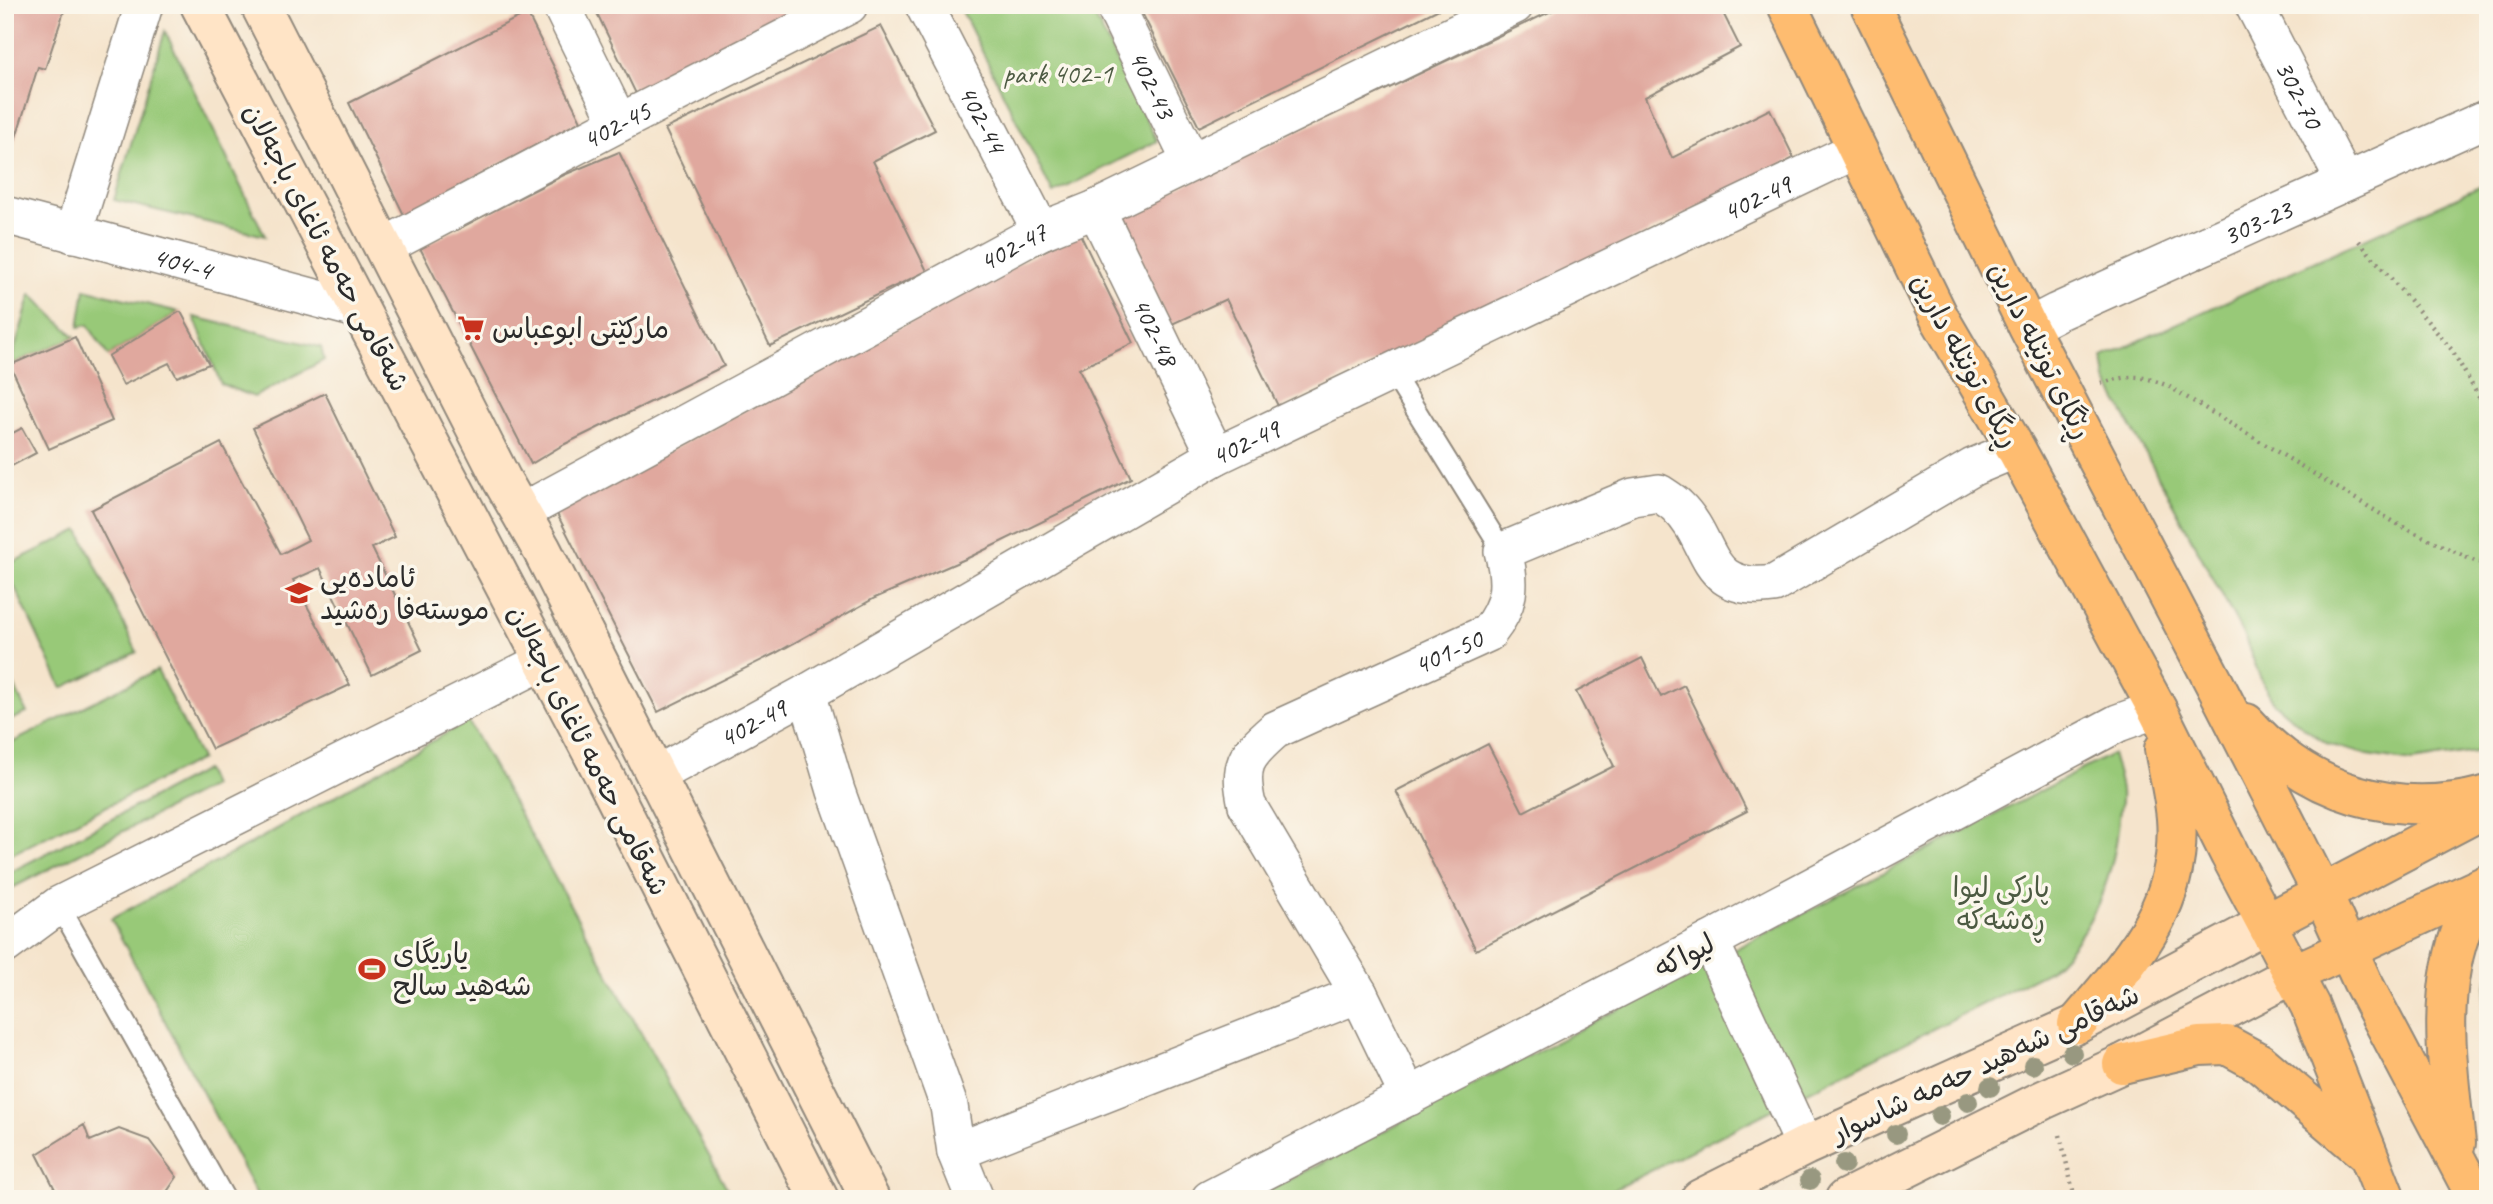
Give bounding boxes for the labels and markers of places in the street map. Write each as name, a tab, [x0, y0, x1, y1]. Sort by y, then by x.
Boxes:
place label: مارکێتی ابوعباس	[492, 311, 669, 346]
supermarket icon: مارکێتی ابوعباس	[456, 313, 486, 343]
place label: ئامادەیی موستەفا رەشید	[320, 560, 489, 627]
school or university icon: ئامادەیی موستەفا رەشید	[284, 578, 314, 608]
place label: یاریگای شەهید سالح	[393, 936, 531, 1004]
sports icon: یاریگای شەهید سالح	[357, 954, 387, 984]

